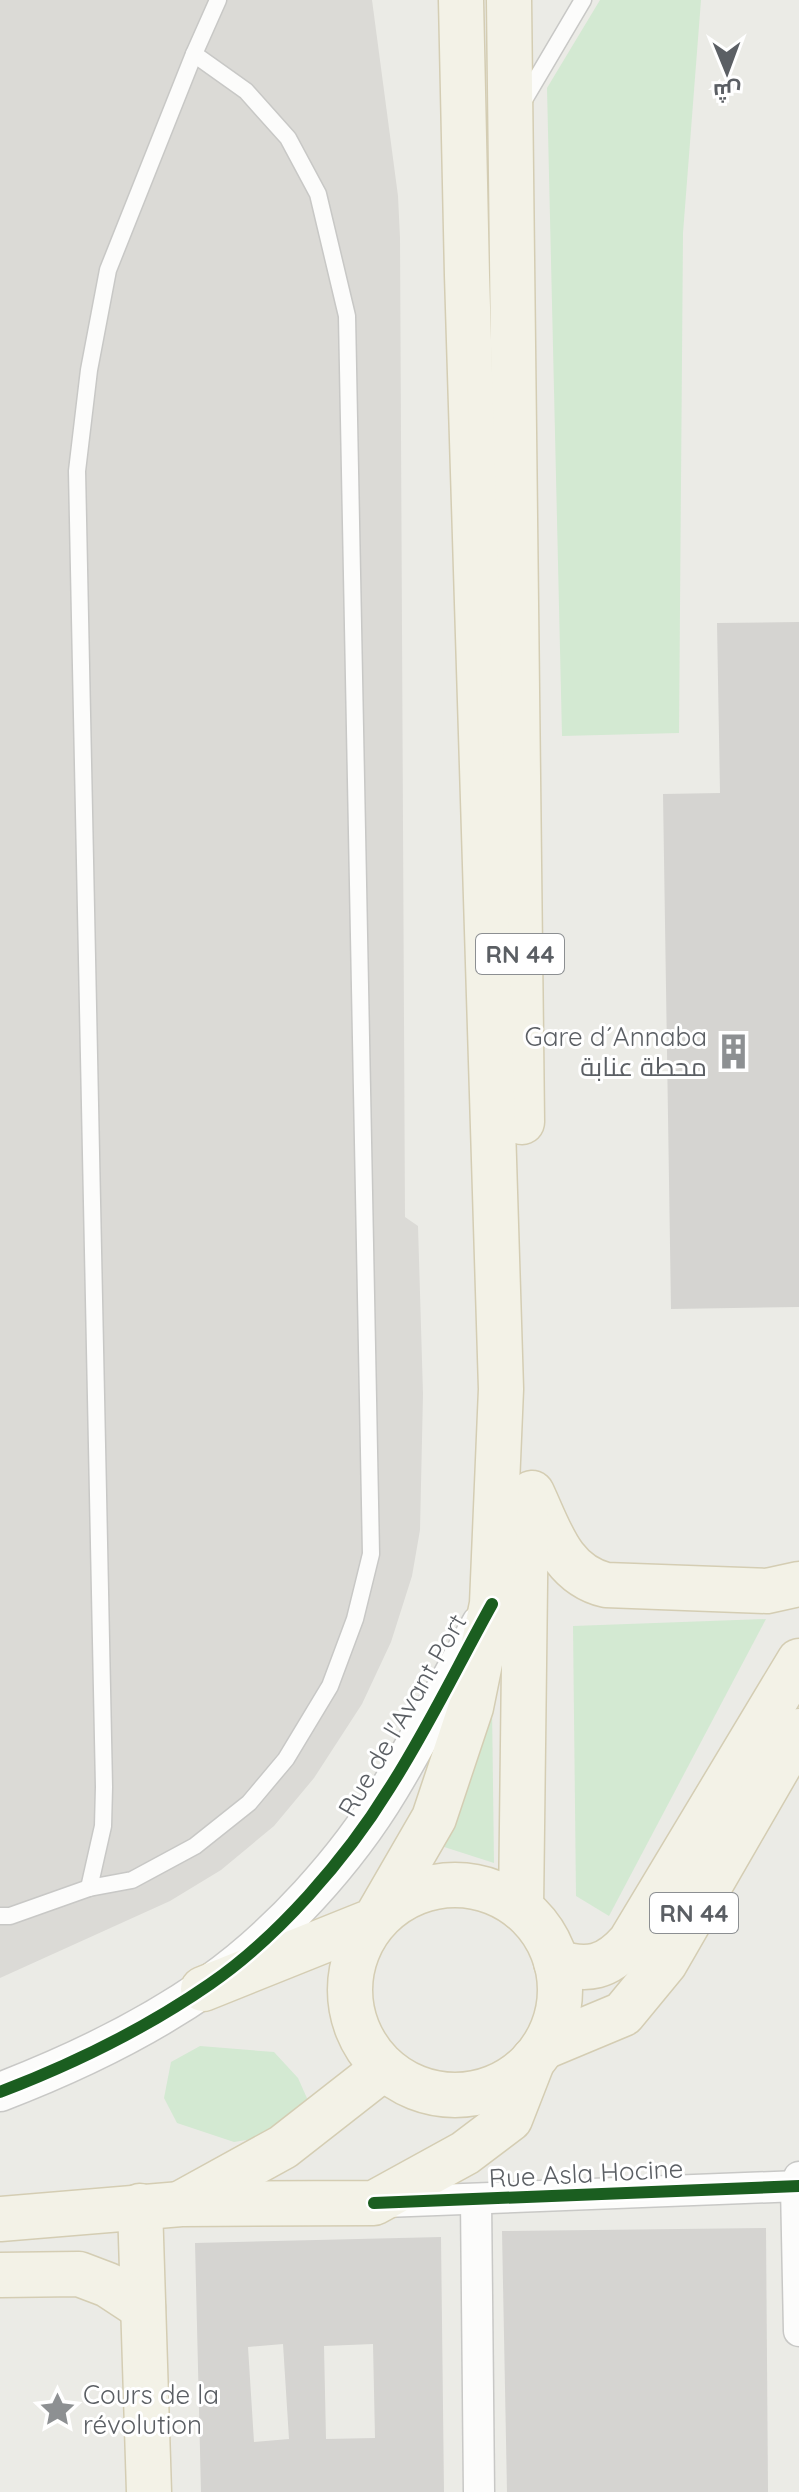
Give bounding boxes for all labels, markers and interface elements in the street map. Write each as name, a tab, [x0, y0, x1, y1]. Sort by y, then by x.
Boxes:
north arrow	[687, 32, 767, 112]
text: ش	[713, 78, 742, 106]
road number: RN 44	[476, 934, 564, 974]
place label: Gare d´Annaba محطة عنابة	[524, 1020, 707, 1083]
building icon: Gare d´Annaba محطة عنابة	[714, 1032, 752, 1070]
street label: Rue de l'Avant Port	[331, 1608, 473, 1822]
road number: RN 44	[650, 1893, 738, 1933]
street label: Rue Asla Hocine	[488, 2151, 684, 2195]
place label: Cours de la révolution	[83, 2378, 219, 2441]
place icon: Cours de la révolution	[38, 2390, 76, 2428]

